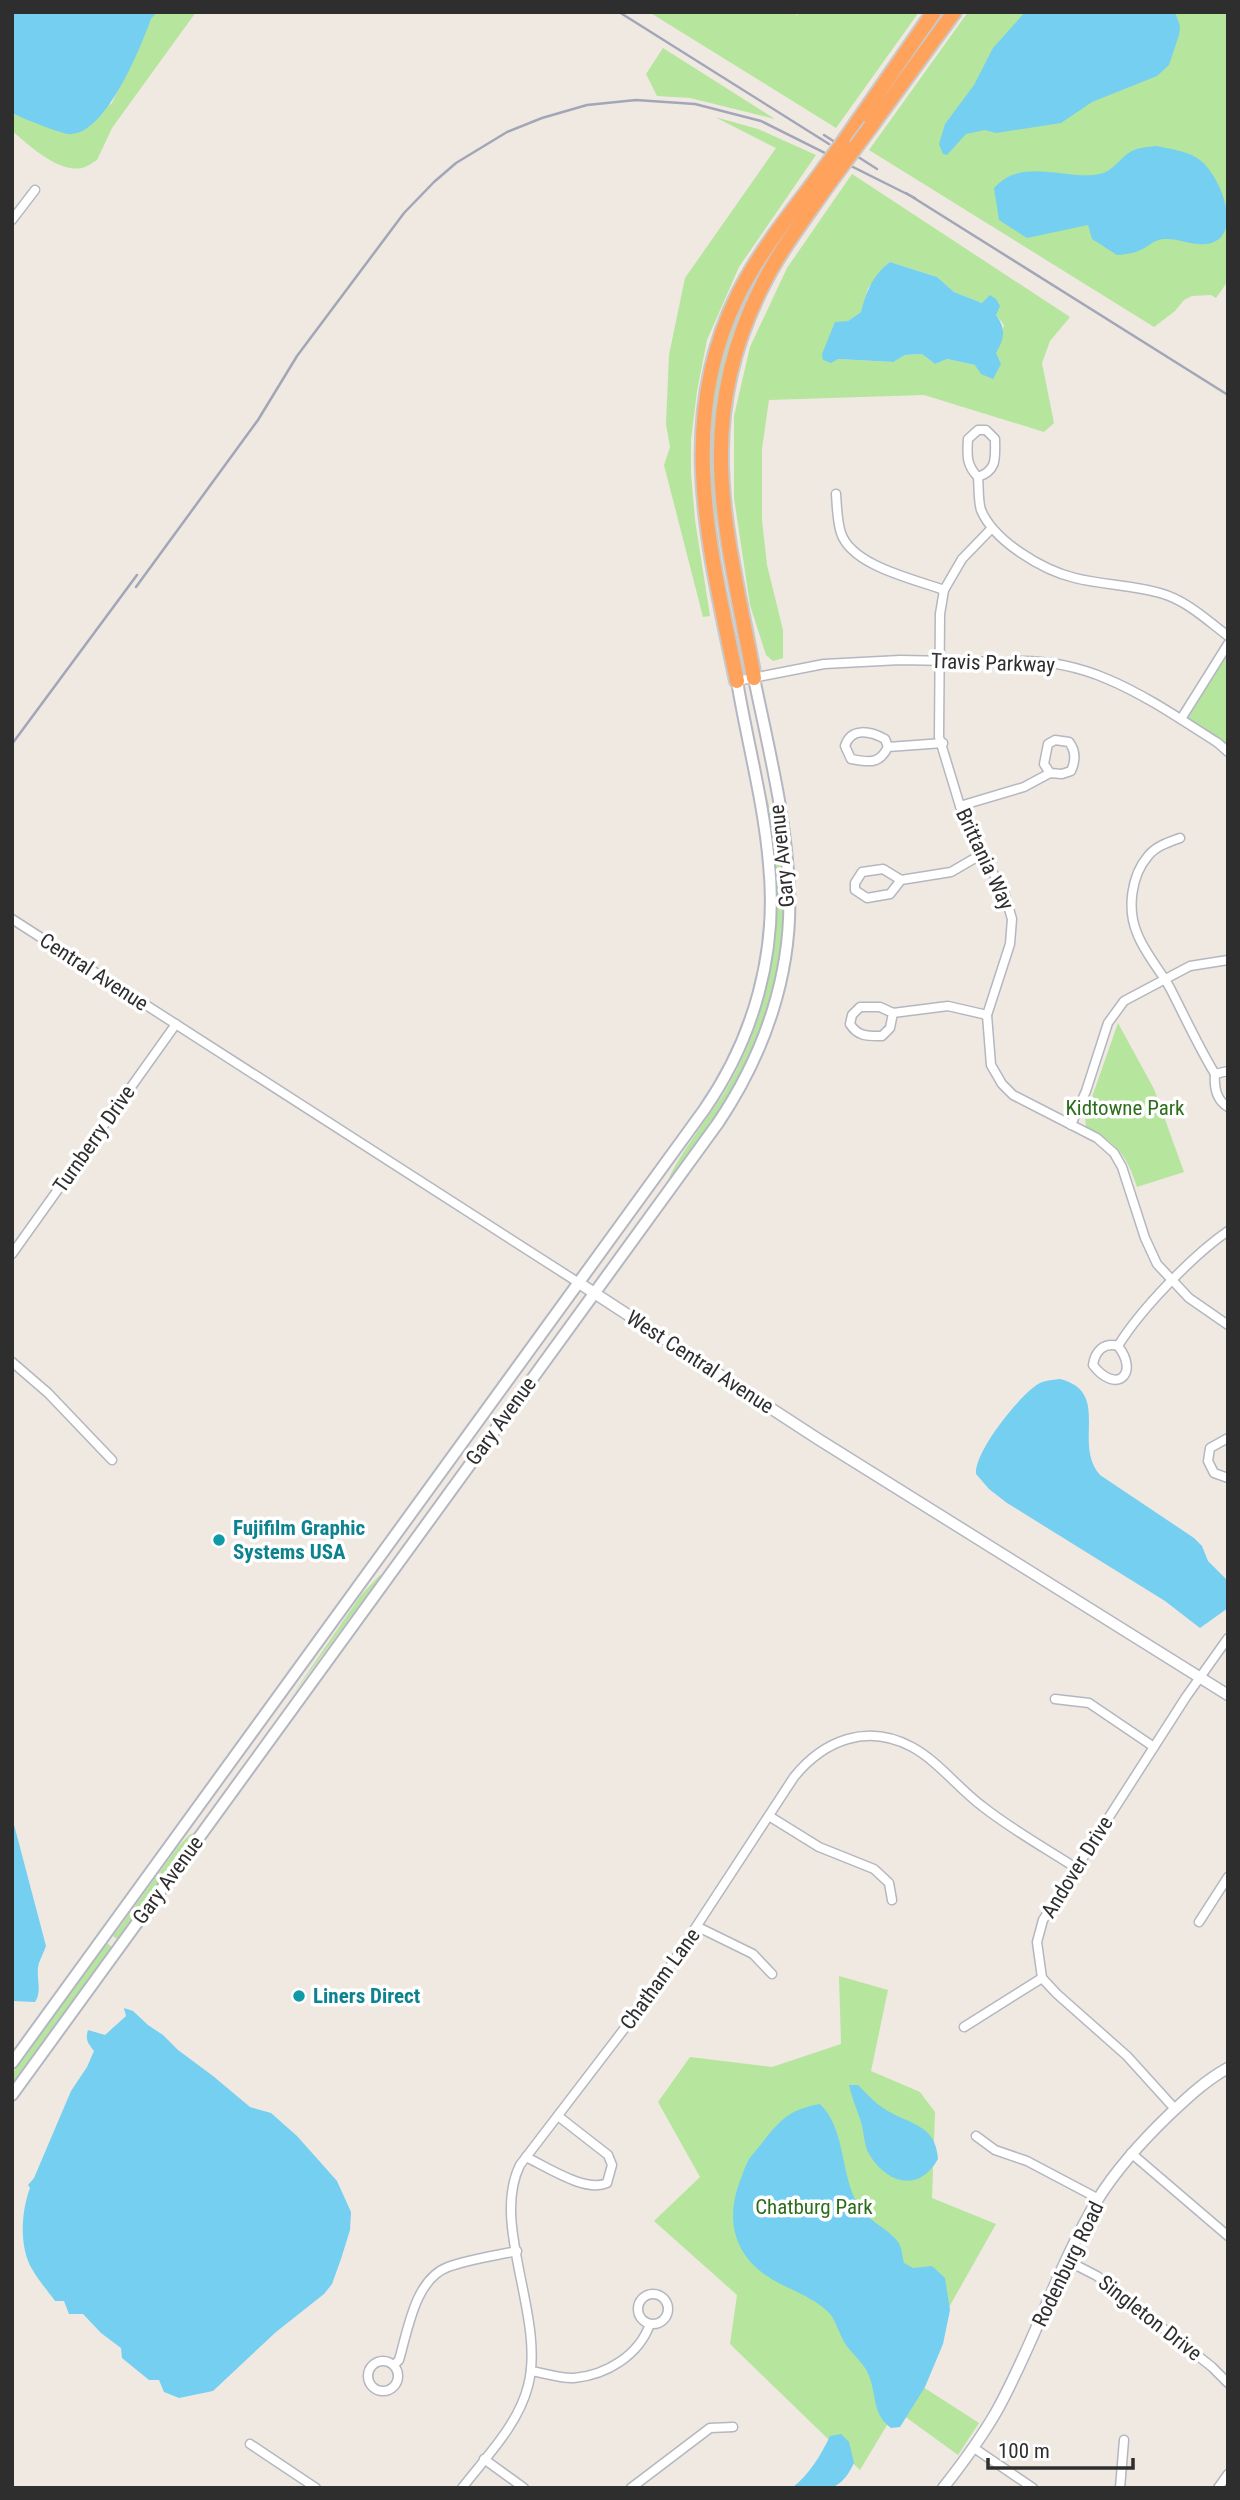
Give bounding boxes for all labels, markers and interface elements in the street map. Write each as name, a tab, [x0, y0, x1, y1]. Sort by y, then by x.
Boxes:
street label: Travis Parkway	[931, 649, 1056, 677]
street label: Gary Avenue	[765, 803, 799, 909]
street label: Brittania Way	[951, 804, 1019, 914]
street label: Central Avenue	[35, 928, 153, 1016]
street label: Turnberry Drive	[48, 1081, 140, 1197]
park label: Kidtowne Park	[1065, 1096, 1185, 1120]
street label: West Central Avenue	[622, 1306, 778, 1419]
street label: Gary Avenue	[461, 1372, 541, 1470]
place label: Fujifilm Graphic Systems USA	[233, 1516, 366, 1564]
marker: Fujifilm Graphic Systems USA	[211, 1532, 227, 1548]
street label: Andover Drive	[1036, 1812, 1118, 1922]
street label: Gary Avenue	[128, 1831, 208, 1929]
street label: Chatham Lane	[615, 1924, 705, 2034]
place label: Liners Direct	[313, 1984, 420, 2008]
marker: Liners Direct	[291, 1988, 307, 2004]
park label: Chatburg Park	[755, 2195, 873, 2219]
street label: Rodenburg Road	[1027, 2198, 1109, 2330]
street label: Singleton Drive	[1094, 2270, 1206, 2366]
scale bar	[988, 2426, 1133, 2470]
text: 100 m	[998, 2439, 1050, 2463]

